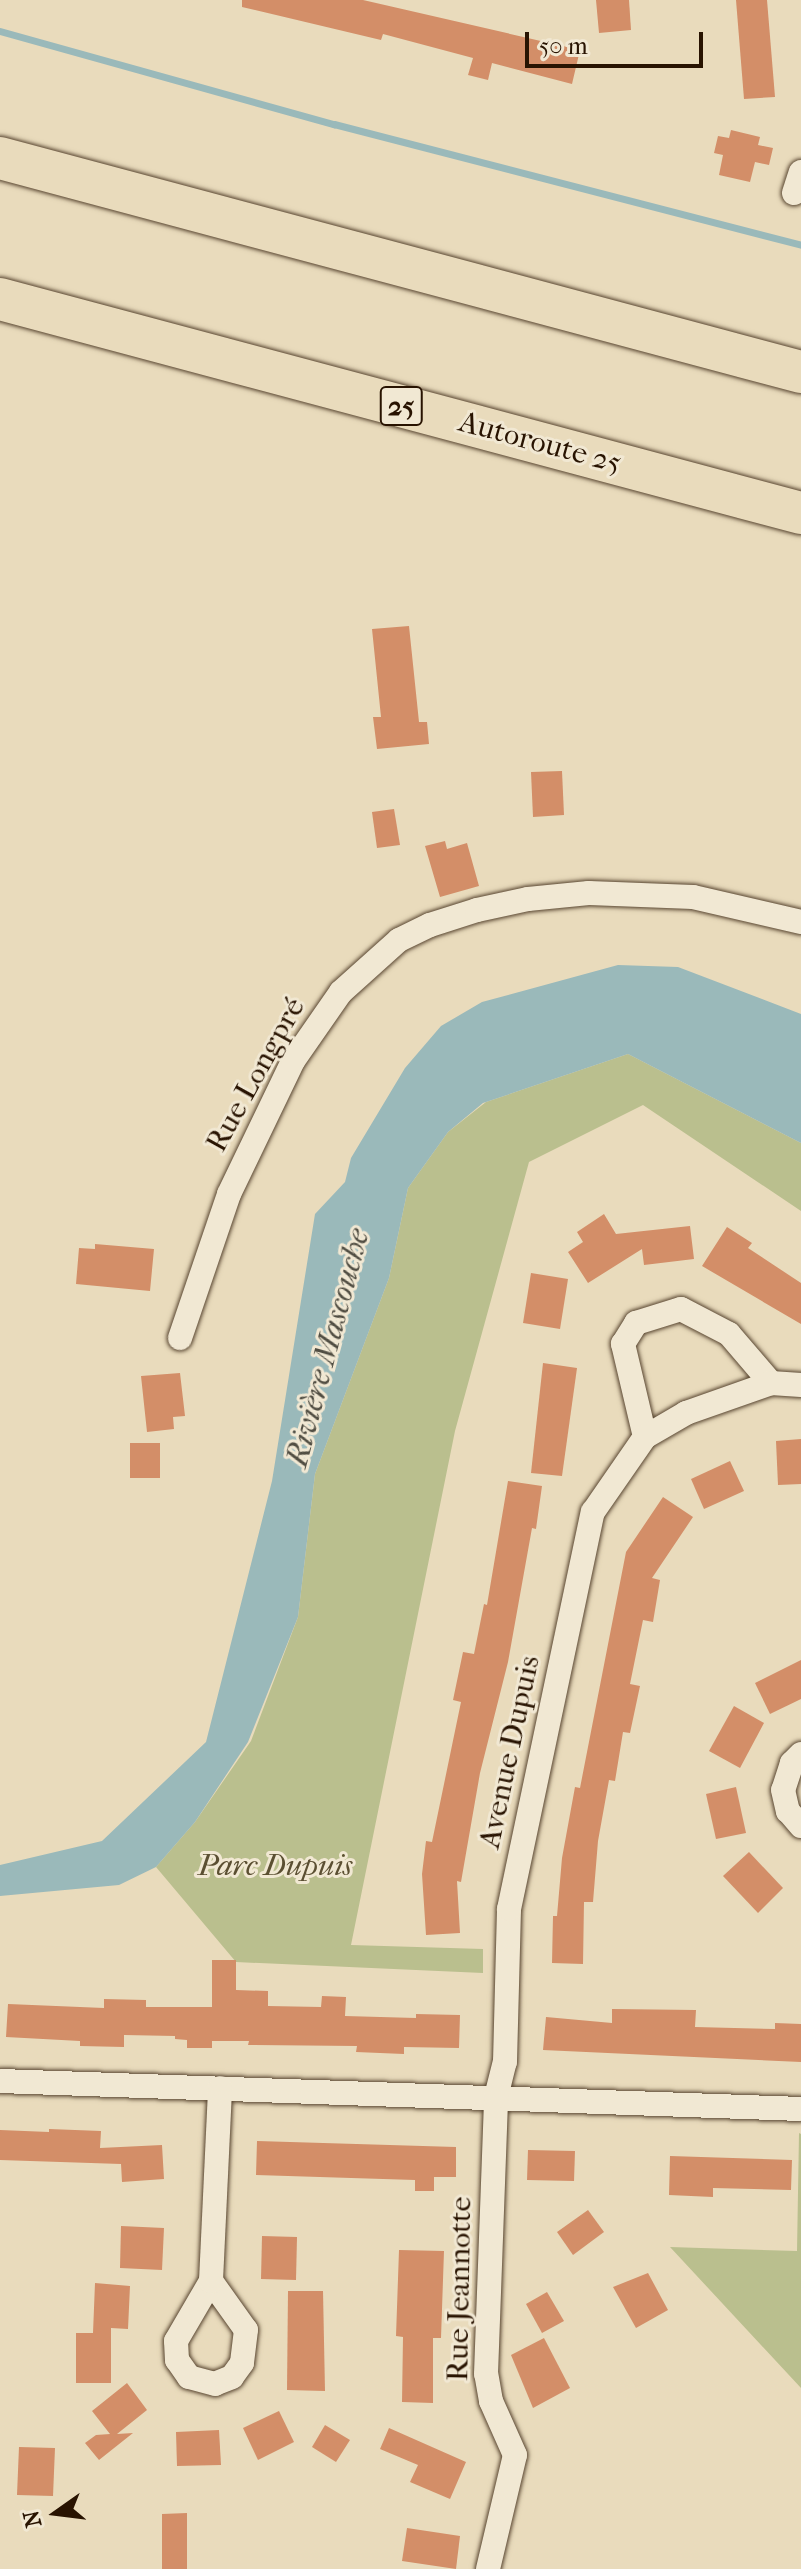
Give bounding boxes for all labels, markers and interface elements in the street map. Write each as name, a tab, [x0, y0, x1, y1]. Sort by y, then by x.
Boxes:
scale bar	[529, 16, 707, 66]
text: 50 m	[539, 32, 588, 60]
road number: 25	[379, 382, 423, 430]
street label: Autoroute 25	[455, 404, 625, 482]
street label: Rue Longpré	[199, 992, 313, 1158]
water label: Rivière Mascouche	[278, 1225, 378, 1471]
street label: Avenue Dupuis	[472, 1652, 548, 1852]
park label: Parc Dupuis	[198, 1848, 352, 1884]
street label: Rue Jeannotte	[440, 2196, 480, 2382]
north arrow	[16, 2473, 96, 2553]
text: N	[18, 2508, 47, 2530]

